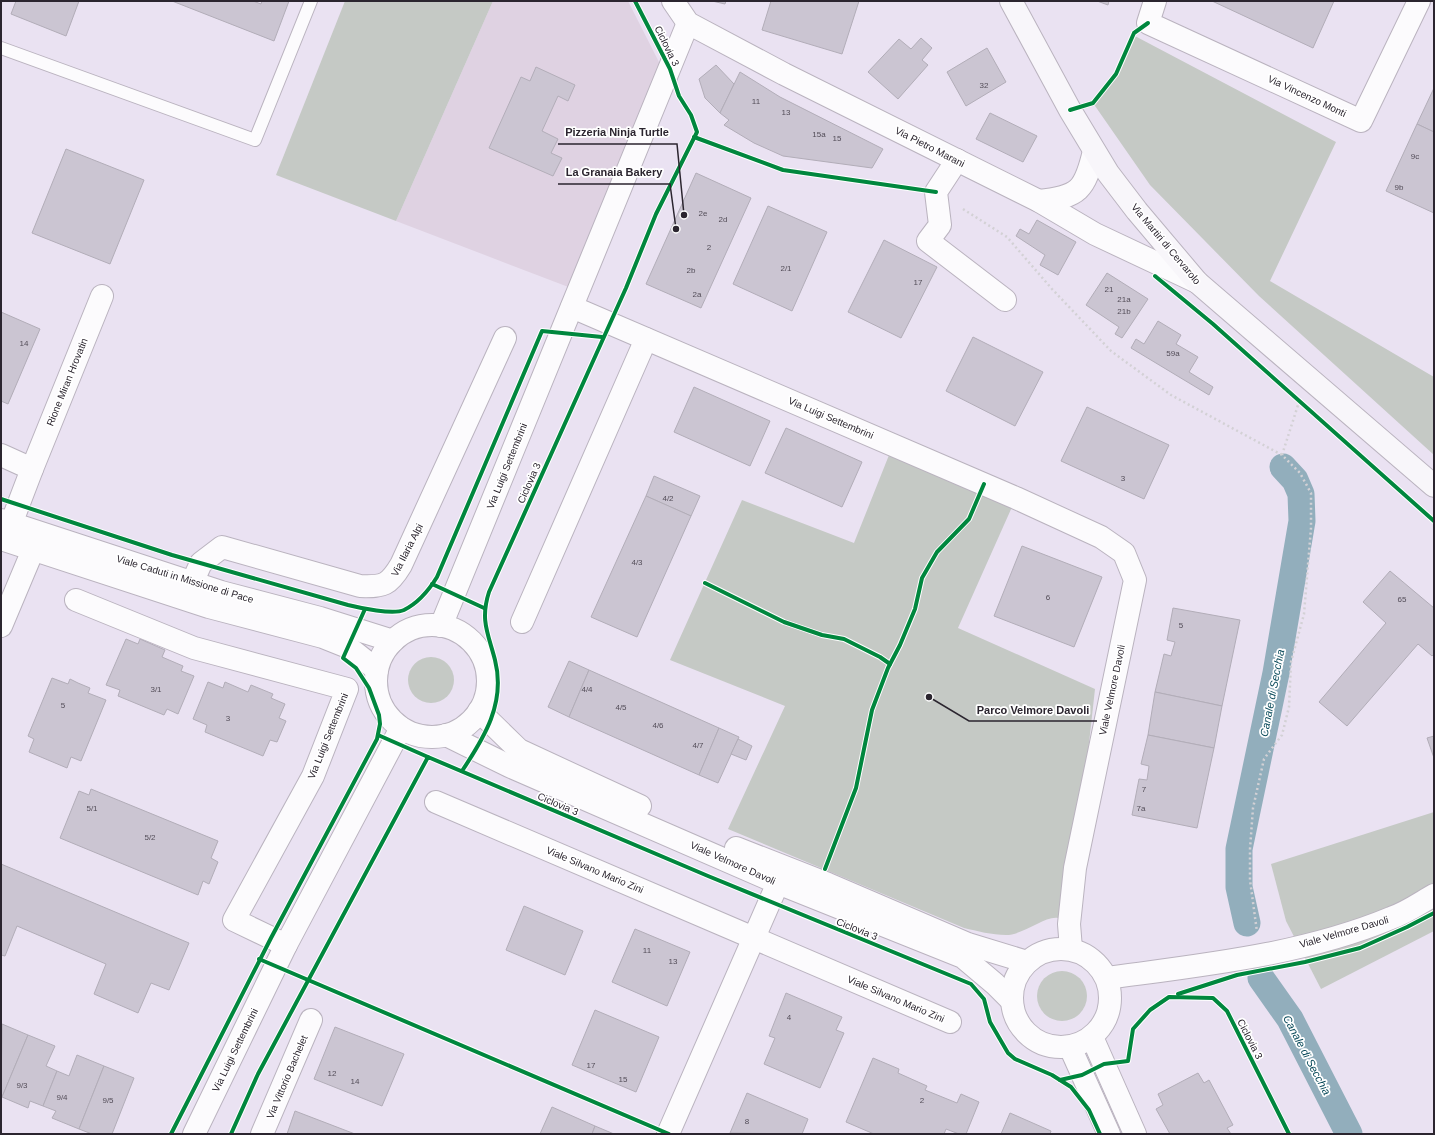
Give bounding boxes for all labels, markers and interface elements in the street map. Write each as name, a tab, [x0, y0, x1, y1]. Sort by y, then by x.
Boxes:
street label: Ciclovia 3	[653, 24, 682, 68]
street label: Via Vincenzo Monti	[1266, 73, 1348, 119]
house number: 32	[980, 81, 989, 90]
house number: 11	[752, 97, 761, 106]
house number: 13	[782, 108, 791, 117]
callout: Pizzeria Ninja Turtle	[558, 121, 677, 144]
street label: Via Pietro Marani	[893, 125, 967, 169]
text: Pizzeria Ninja Turtle	[565, 126, 669, 138]
house number: 15a	[812, 130, 826, 139]
house number: 15	[833, 134, 842, 143]
house number: 9c	[1411, 152, 1419, 161]
callout: La Granaia Bakery	[558, 161, 670, 184]
text: La Granaia Bakery	[566, 166, 663, 178]
house number: 9b	[1395, 183, 1404, 192]
street label: Via Martiri di Cervarolo	[1129, 202, 1203, 287]
house number: 2e	[699, 209, 708, 218]
house number: 2d	[719, 215, 727, 224]
house number: 2	[707, 243, 712, 252]
house number: 2/1	[780, 264, 792, 273]
house number: 2b	[687, 266, 696, 275]
house number: 17	[914, 278, 923, 287]
house number: 21	[1105, 285, 1114, 294]
house number: 2a	[693, 290, 702, 299]
house number: 21a	[1117, 295, 1131, 304]
house number: 21b	[1117, 307, 1131, 316]
street label: Rione Miran Hrovatin	[44, 336, 90, 428]
house number: 14	[20, 339, 29, 348]
house number: 59a	[1166, 349, 1180, 358]
street label: Via Luigi Settembrini	[787, 395, 875, 441]
street label: Via Luigi Settembrini	[485, 421, 529, 511]
street label: Ciclovia 3	[515, 461, 543, 505]
house number: 3	[1121, 474, 1126, 483]
house number: 4/2	[662, 494, 674, 503]
street label: Via Ilaria Alpi	[389, 522, 425, 578]
street label: Viale Caduti in Missione di Pace	[115, 553, 255, 605]
house number: 4/3	[631, 558, 643, 567]
house number: 6	[1046, 593, 1051, 602]
house number: 65	[1398, 595, 1407, 604]
house number: 5	[1179, 621, 1184, 630]
street label: Viale Velmore Davoli	[1097, 644, 1127, 736]
water label: Canale di Secchia	[1258, 648, 1286, 738]
house number: 3/1	[150, 685, 162, 694]
house number: 4/4	[581, 685, 593, 694]
street label: Via Luigi Settembrini	[306, 691, 350, 781]
callout: Parco Velmore Davoli	[969, 698, 1097, 721]
house number: 5	[61, 701, 66, 710]
house number: 4/5	[615, 703, 627, 712]
text: Parco Velmore Davoli	[977, 704, 1089, 716]
house number: 3	[226, 714, 231, 723]
house number: 4/6	[652, 721, 664, 730]
house number: 4/7	[692, 741, 704, 750]
house number: 7	[1142, 785, 1147, 794]
street label: Ciclovia 3	[536, 790, 580, 818]
house number: 5/1	[86, 804, 98, 813]
house number: 7a	[1137, 804, 1146, 813]
house number: 5/2	[144, 833, 156, 842]
street label: Viale Velmore Davoli	[689, 839, 777, 887]
street label: Viale Silvano Mario Zini	[545, 845, 645, 895]
street label: Viale Velmore Davoli	[1298, 914, 1390, 950]
street label: Ciclovia 3	[835, 916, 880, 942]
house number: 11	[643, 946, 652, 955]
house number: 13	[669, 957, 678, 966]
street label: Viale Silvano Mario Zini	[846, 974, 946, 1024]
street label: Via Luigi Settembrini	[210, 1006, 260, 1094]
house number: 4	[787, 1013, 792, 1022]
water label: Canale di Secchia	[1281, 1013, 1333, 1097]
street label: Ciclovia 3	[1235, 1017, 1265, 1061]
street label: Via Vittorio Bachelet	[264, 1033, 310, 1120]
house number: 17	[587, 1061, 596, 1070]
house number: 12	[328, 1069, 337, 1078]
house number: 15	[619, 1075, 628, 1084]
house number: 14	[351, 1077, 360, 1086]
house number: 9/3	[16, 1081, 28, 1090]
house number: 9/4	[56, 1093, 68, 1102]
house number: 9/5	[102, 1096, 114, 1105]
house number: 2	[920, 1096, 925, 1105]
house number: 8	[745, 1117, 750, 1126]

